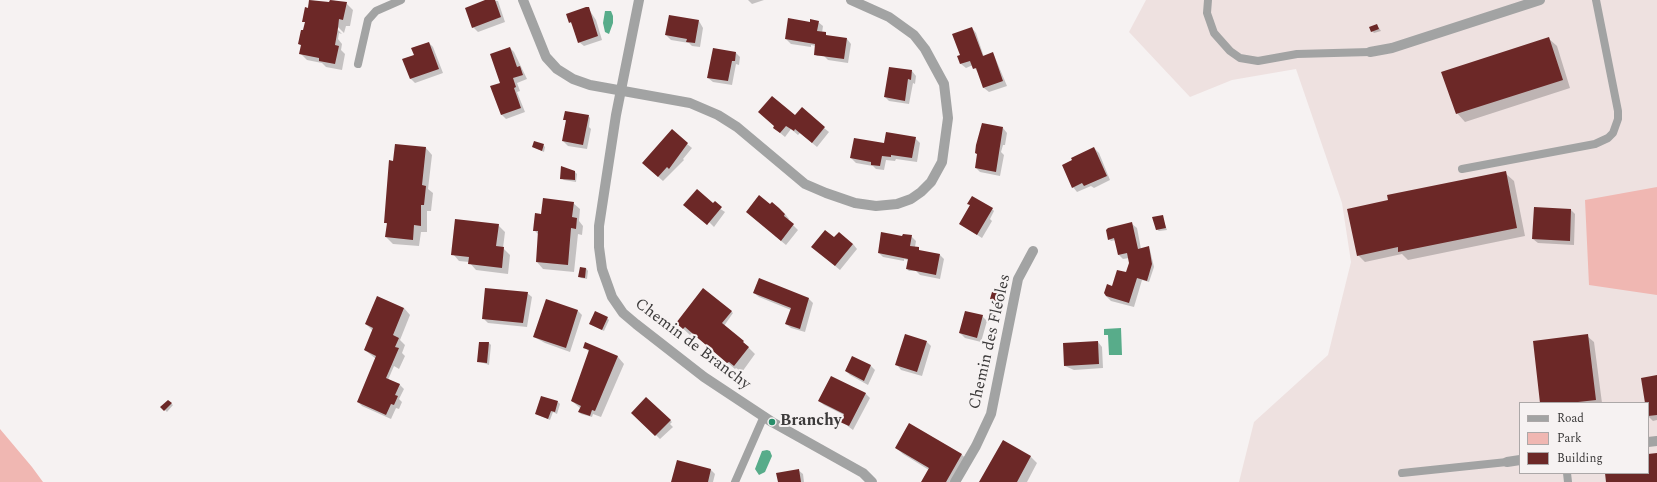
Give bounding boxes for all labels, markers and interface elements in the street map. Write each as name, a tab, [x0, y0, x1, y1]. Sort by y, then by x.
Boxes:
street label: Chemin des Fléoles	[966, 272, 1016, 412]
street label: Chemin de Branchy	[630, 295, 754, 395]
legend	[1519, 402, 1649, 474]
text: Road	[1557, 409, 1584, 428]
place label: Branchy	[780, 412, 841, 432]
marker: Branchy	[767, 417, 777, 427]
text: Park	[1557, 429, 1582, 448]
text: Building	[1557, 449, 1603, 468]

